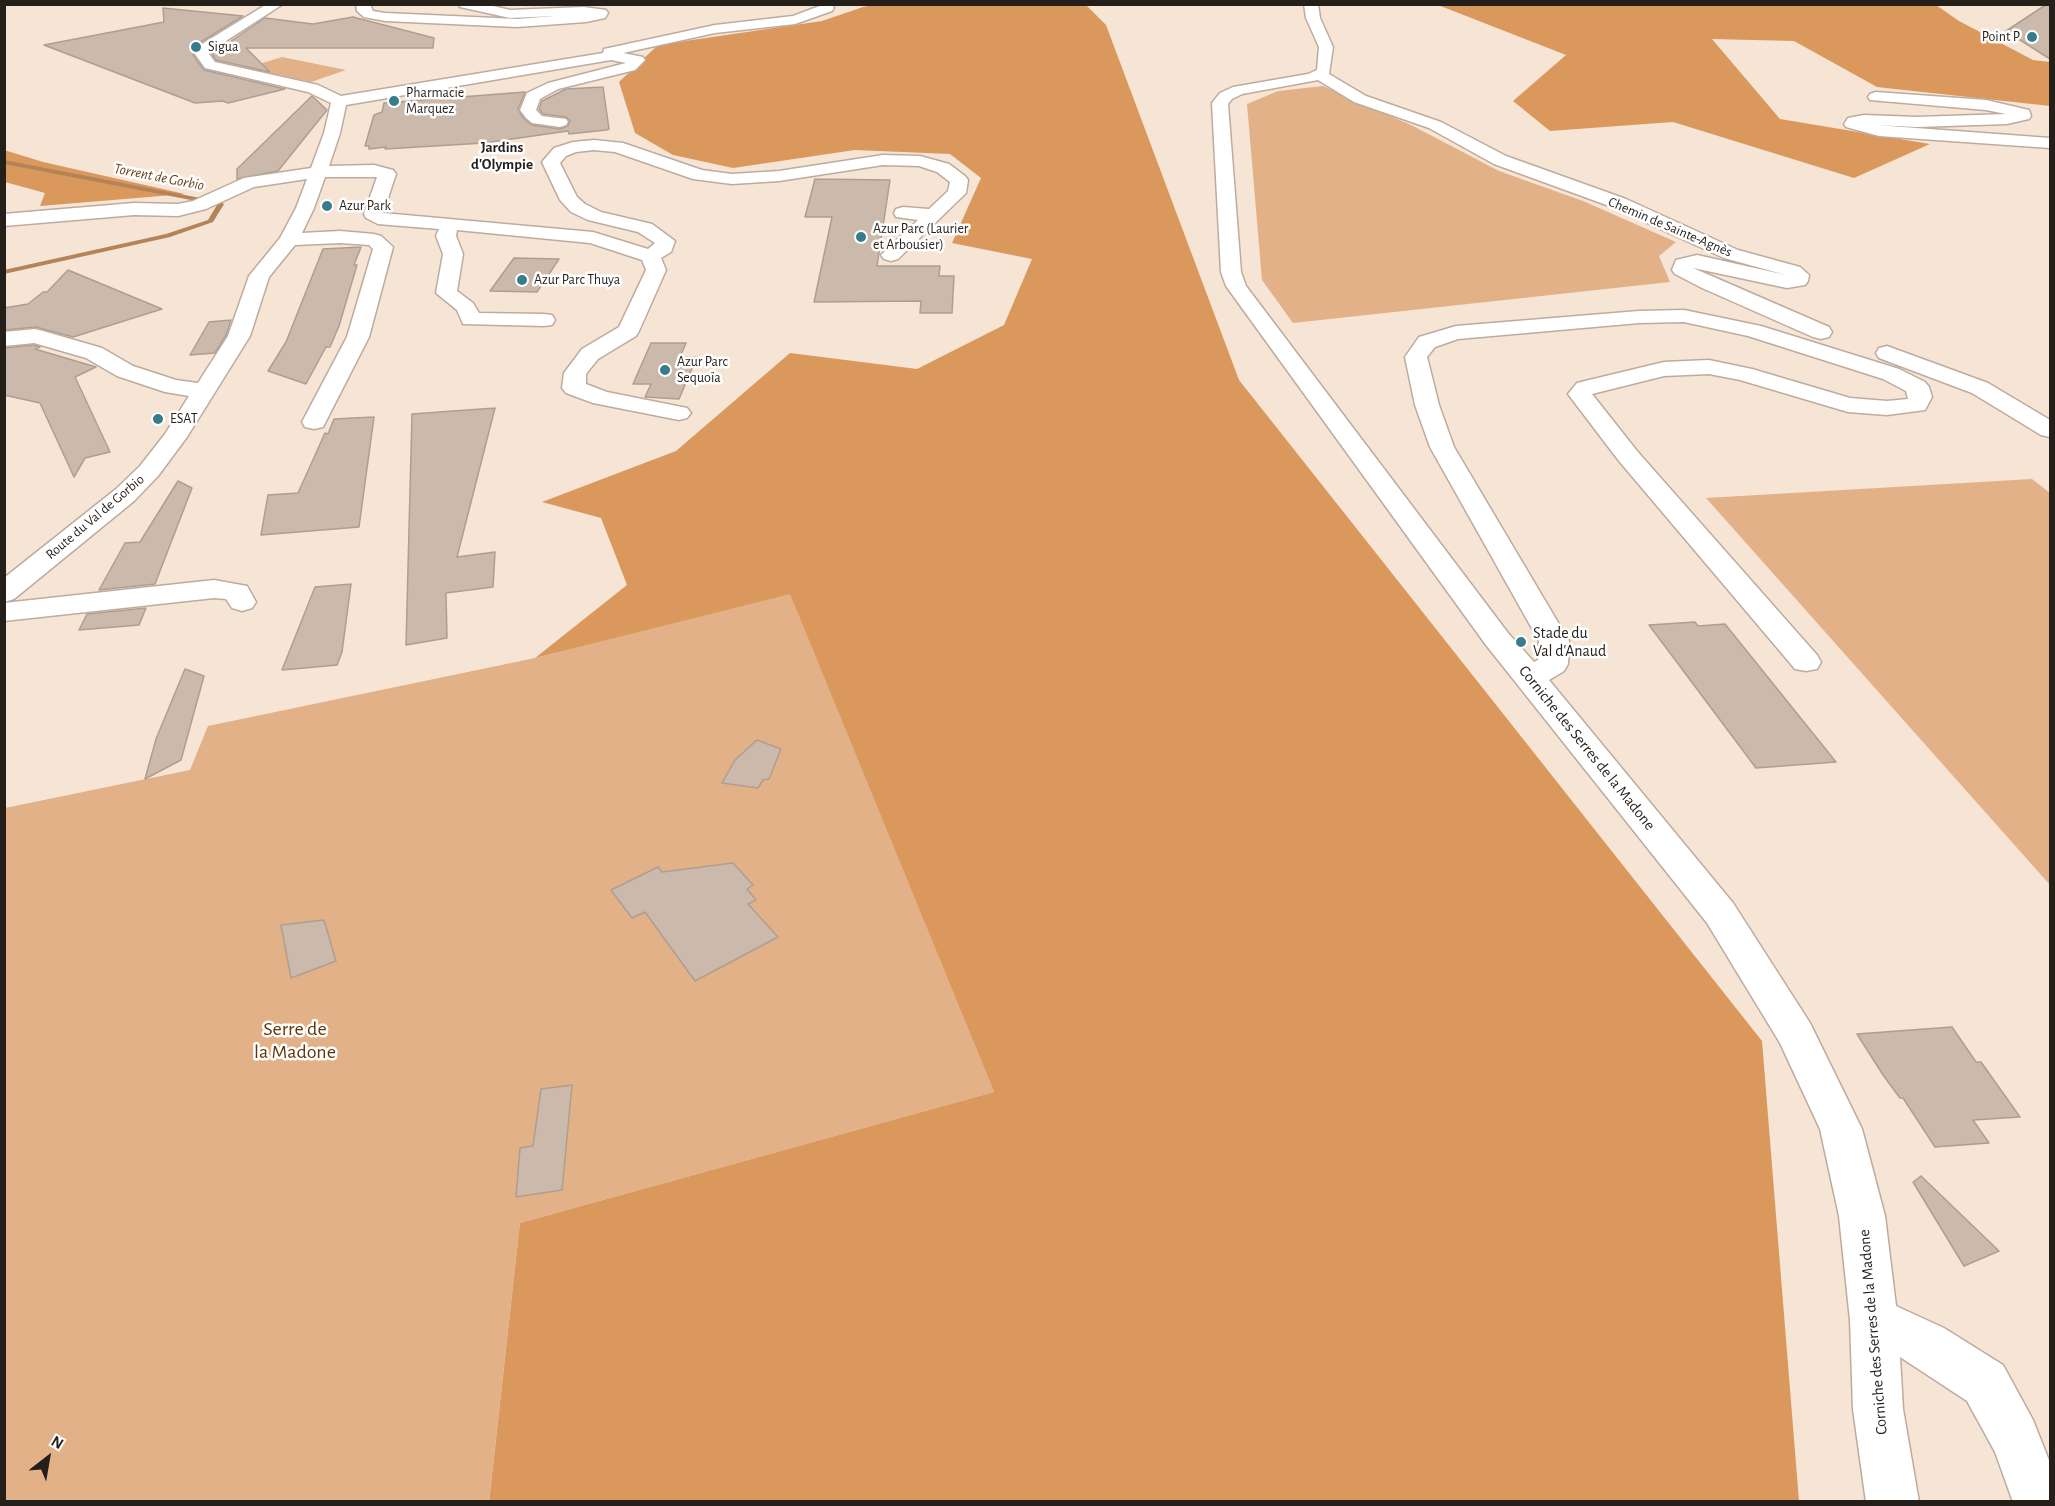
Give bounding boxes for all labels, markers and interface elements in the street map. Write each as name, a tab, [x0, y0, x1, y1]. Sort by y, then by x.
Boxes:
place label: Point P	[1982, 29, 2020, 45]
marker: Point P	[2025, 30, 2039, 44]
place label: Sigua	[208, 39, 238, 55]
marker: Sigua	[189, 40, 203, 54]
place label: Pharmacie Marquez	[406, 85, 464, 118]
marker: Pharmacie Marquez	[387, 94, 401, 108]
district label: Jardins d'Olympie	[471, 138, 533, 173]
water label: Torrent de Gorbio	[112, 159, 206, 195]
street label: Chemin de Sainte-Agnès	[1606, 193, 1734, 261]
place label: Azur Park	[339, 198, 391, 214]
marker: Azur Park	[320, 199, 334, 213]
place label: Azur Parc (Laurier et Arbousier)	[873, 221, 968, 254]
marker: Azur Parc (Laurier et Arbousier)	[854, 230, 868, 244]
place label: Azur Parc Thuya	[534, 272, 620, 288]
marker: Azur Parc Thuya	[515, 273, 529, 287]
place label: Azur Parc Sequoïa	[677, 354, 728, 386]
marker: Azur Parc Sequoïa	[658, 363, 672, 377]
place label: ESAT	[170, 411, 198, 427]
marker: ESAT	[151, 412, 165, 426]
street label: Route du Val de Gorbio	[42, 471, 148, 563]
place label: Stade du Val d'Anaud	[1533, 623, 1606, 661]
marker: Stade du Val d'Anaud	[1514, 635, 1528, 649]
street label: Corniche des Serres de la Madone	[1515, 662, 1659, 834]
park label: Serre de la Madone	[254, 1017, 336, 1064]
street label: Corniche des Serres de la Madone	[1854, 1228, 1892, 1436]
north arrow	[18, 1428, 78, 1488]
text: N	[48, 1433, 66, 1452]

